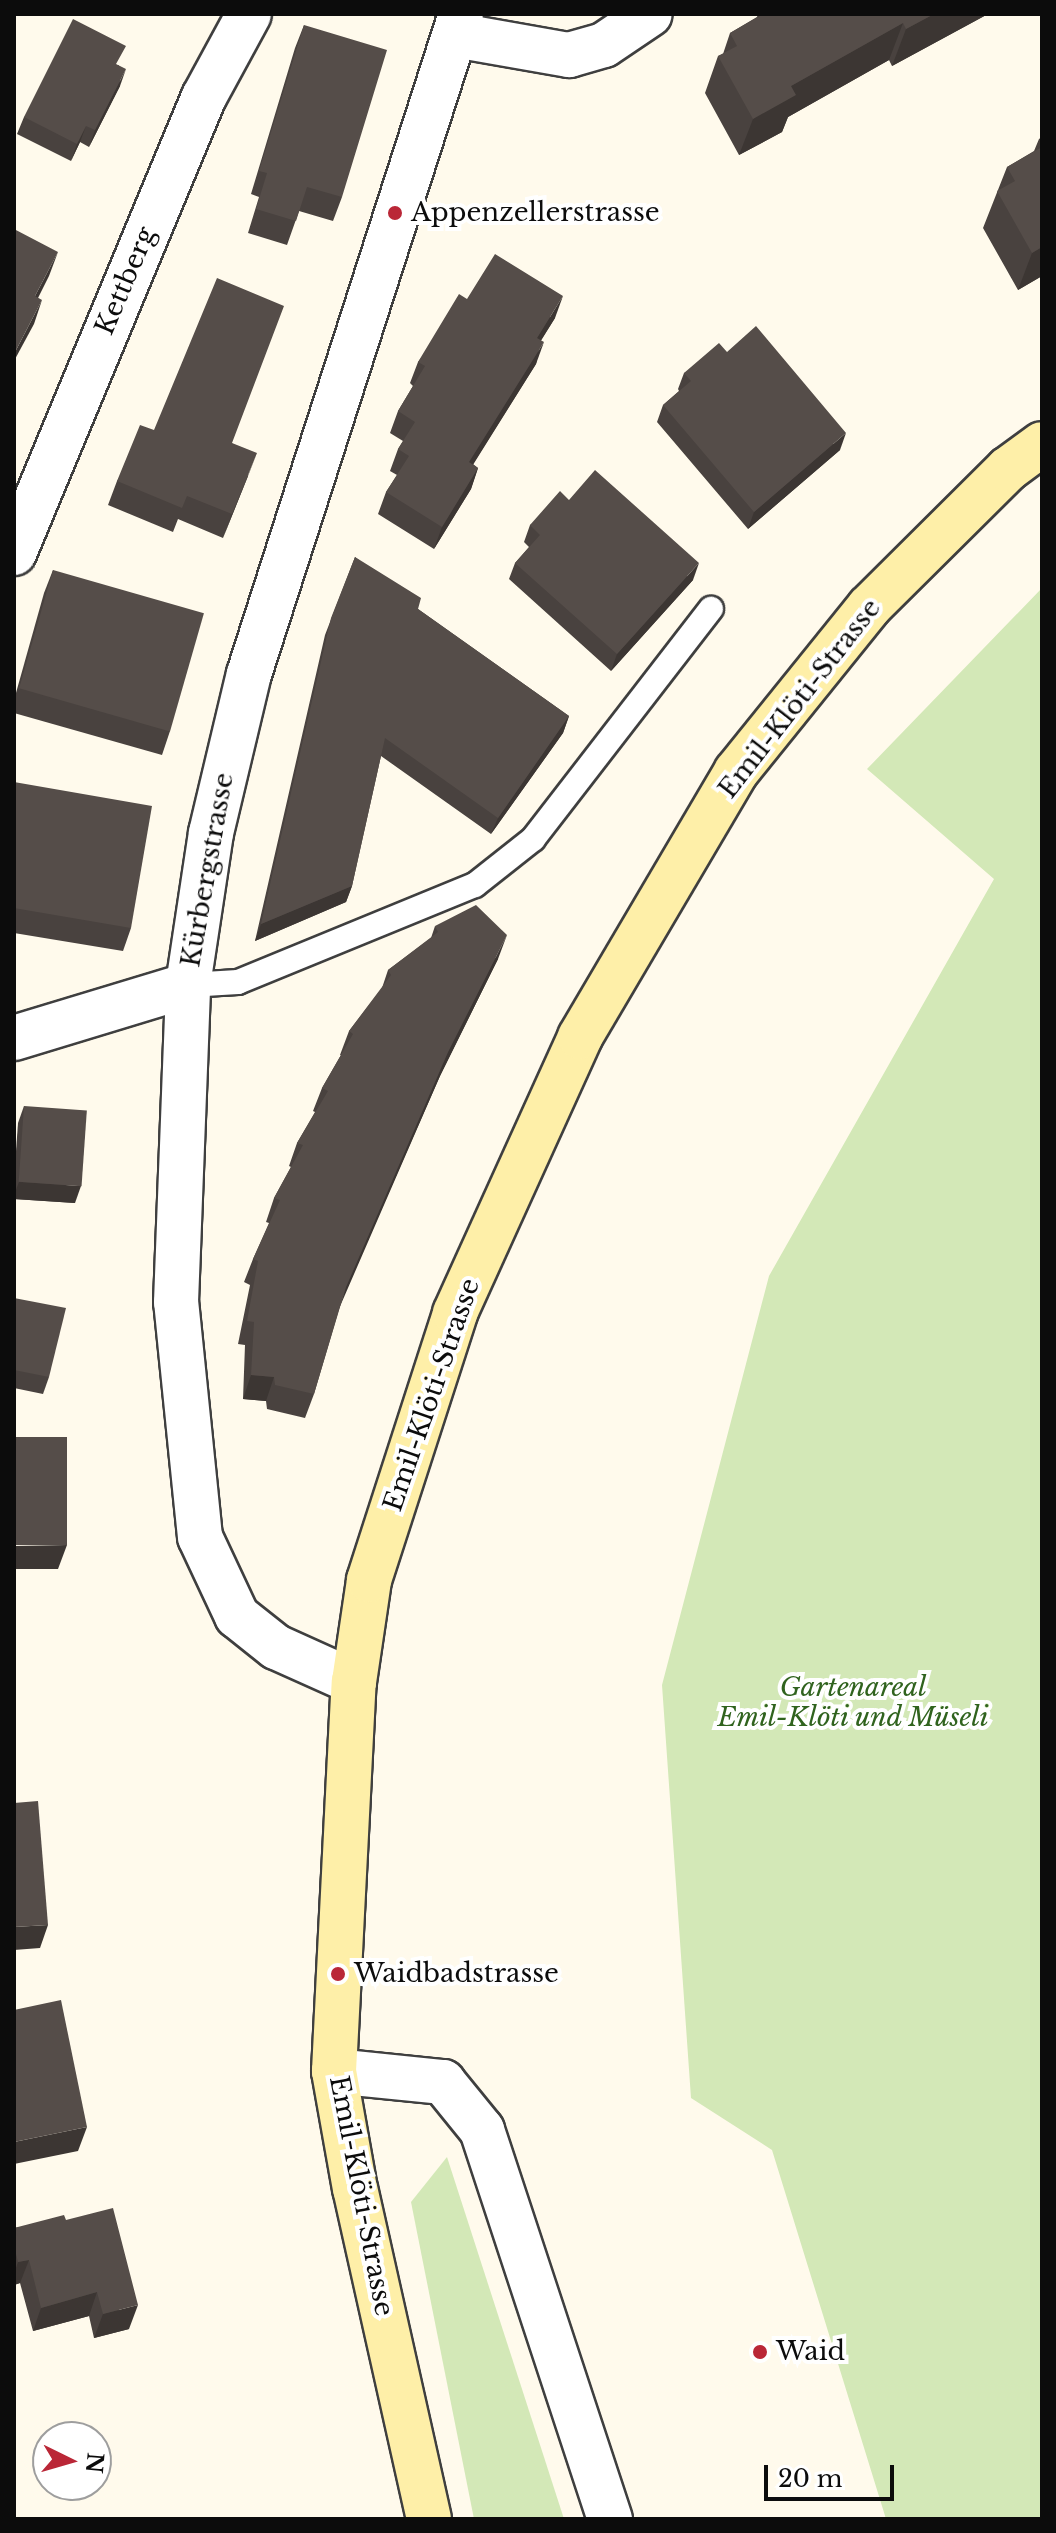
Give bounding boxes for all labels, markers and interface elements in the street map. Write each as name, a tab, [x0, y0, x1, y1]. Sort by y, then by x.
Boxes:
place label: Appenzellerstrasse	[411, 197, 660, 229]
marker: Appenzellerstrasse	[386, 204, 404, 222]
street label: Kettberg	[89, 222, 163, 340]
street label: Emil-Klöti-Strasse	[713, 593, 887, 805]
street label: Kürbergstrasse	[176, 770, 240, 970]
street label: Emil-Klöti-Strasse	[378, 1275, 486, 1515]
park label: Gartenareal Emil-Klöti und Müseli	[717, 1672, 989, 1734]
place label: Waidbadstrasse	[354, 1958, 559, 1990]
marker: Waidbadstrasse	[329, 1965, 347, 1983]
street label: Emil-Klöti-Strasse	[322, 2073, 400, 2319]
place label: Waid	[776, 2336, 845, 2368]
marker: Waid	[751, 2343, 769, 2361]
north arrow	[32, 2421, 112, 2501]
scale bar	[768, 2449, 898, 2499]
text: N	[80, 2451, 109, 2474]
text: 20 m	[778, 2464, 843, 2493]

